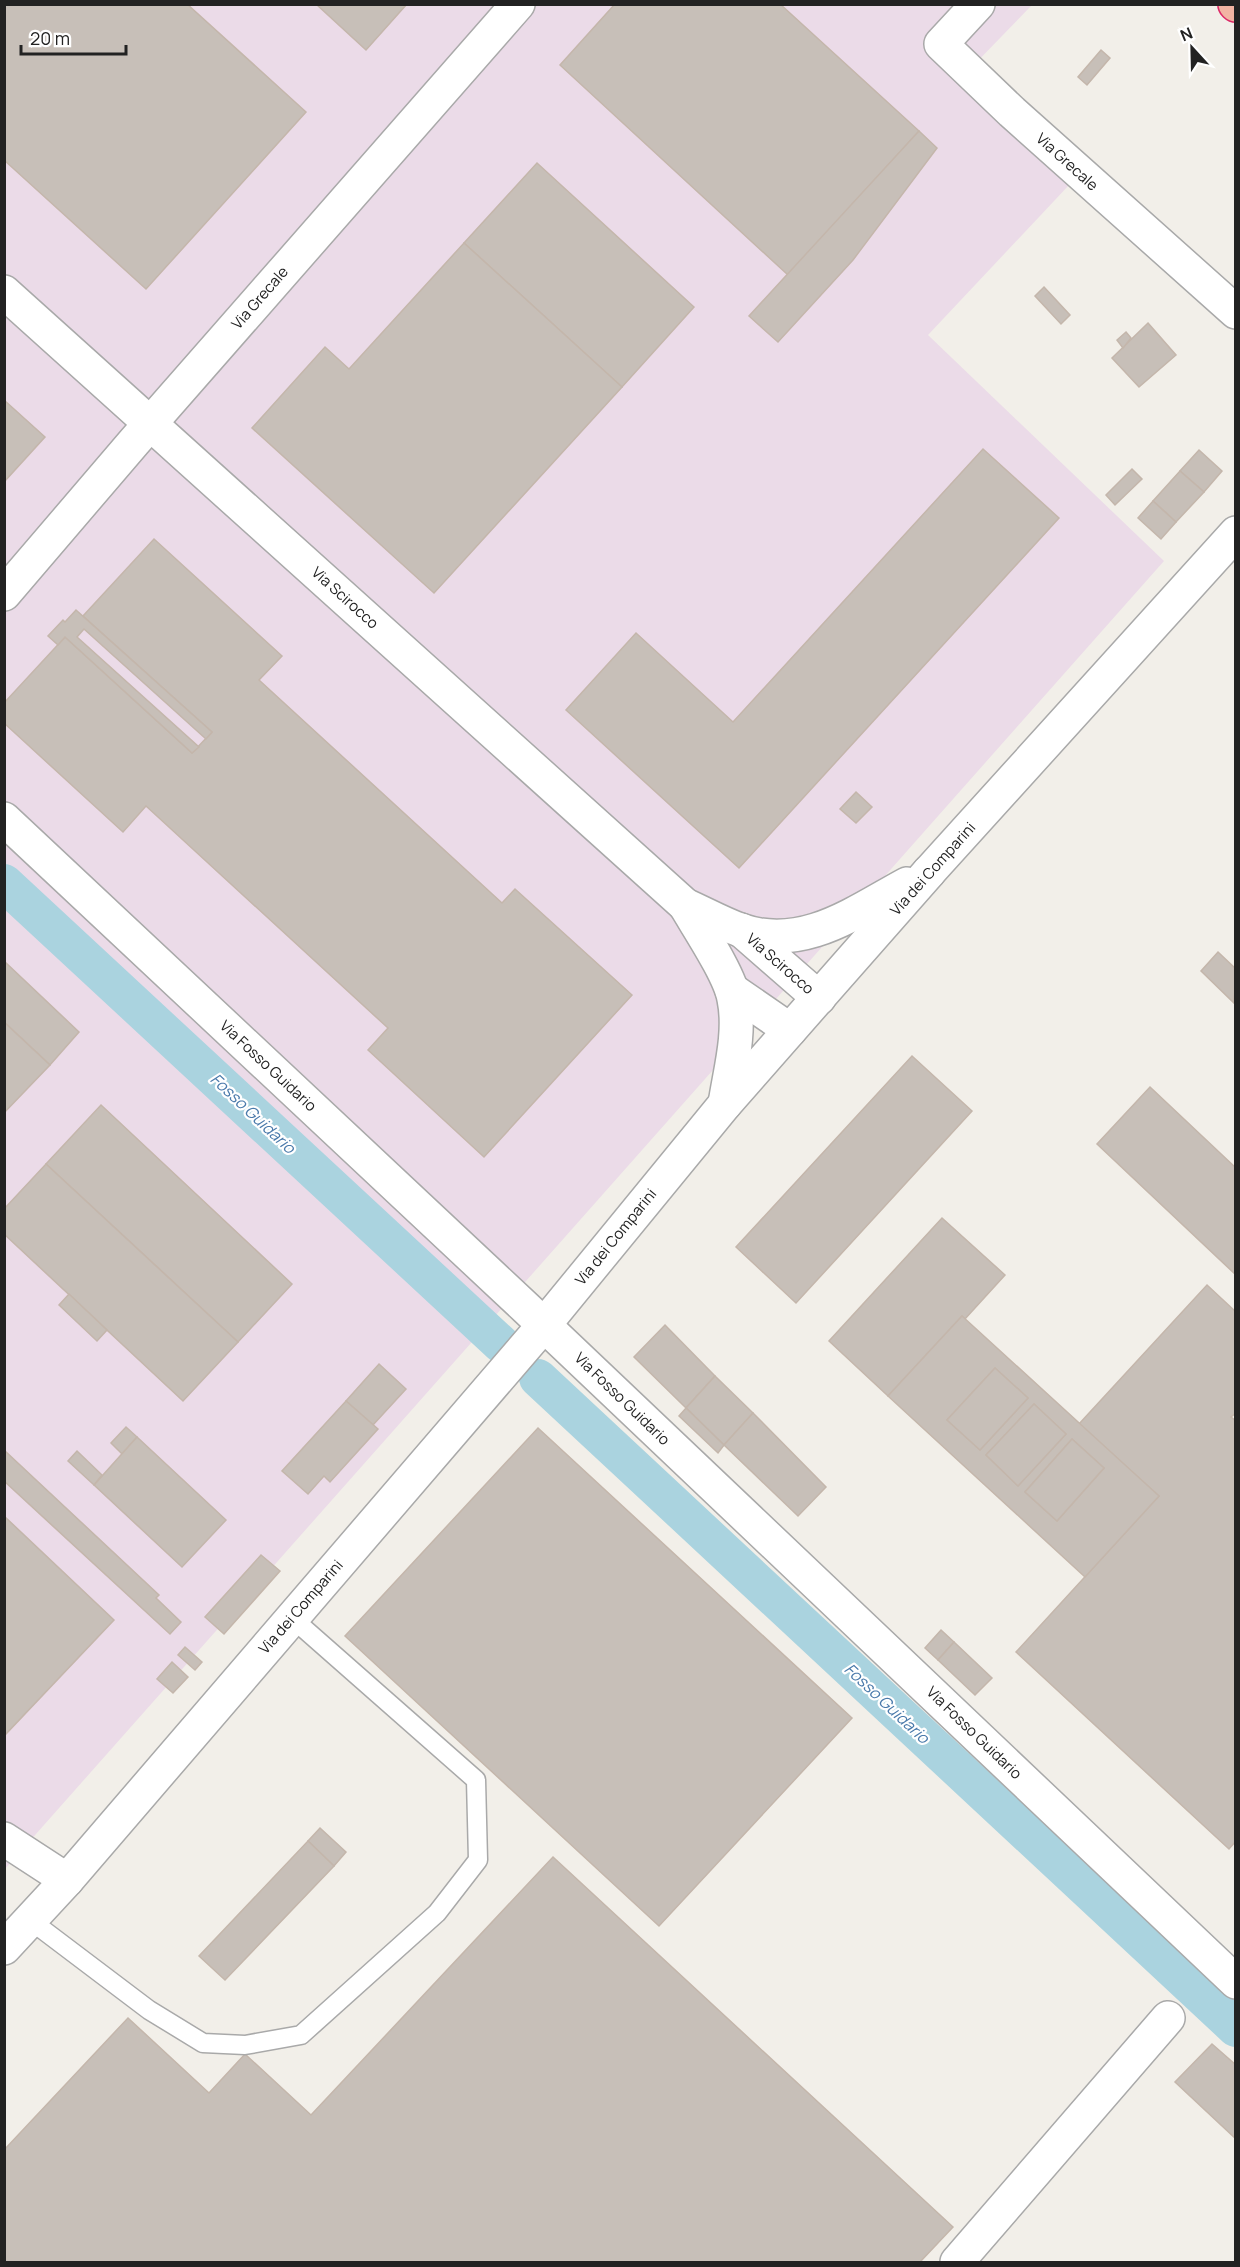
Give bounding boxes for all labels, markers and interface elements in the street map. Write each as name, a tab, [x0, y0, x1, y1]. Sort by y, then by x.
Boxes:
scale bar	[21, 18, 126, 56]
north arrow	[1162, 18, 1222, 78]
text: N	[1177, 22, 1196, 46]
text: 20 m	[30, 26, 70, 50]
street label: Via Grecale	[1032, 128, 1103, 195]
street label: Via Grecale	[226, 262, 293, 334]
street label: Via Scirocco	[307, 562, 384, 633]
street label: Via dei Comparini	[885, 818, 980, 920]
street label: Via Scirocco	[742, 928, 819, 999]
street label: Via Fosso Guidario	[216, 1017, 320, 1115]
water label: Fosso Guidario	[207, 1069, 299, 1157]
street label: Via dei Comparini	[570, 1184, 661, 1289]
street label: Via Fosso Guidario	[570, 1348, 675, 1450]
street label: Via dei Comparini	[254, 1555, 347, 1658]
water label: Fosso Guidario	[840, 1658, 935, 1749]
street label: Via Fosso Guidario	[922, 1682, 1027, 1784]

